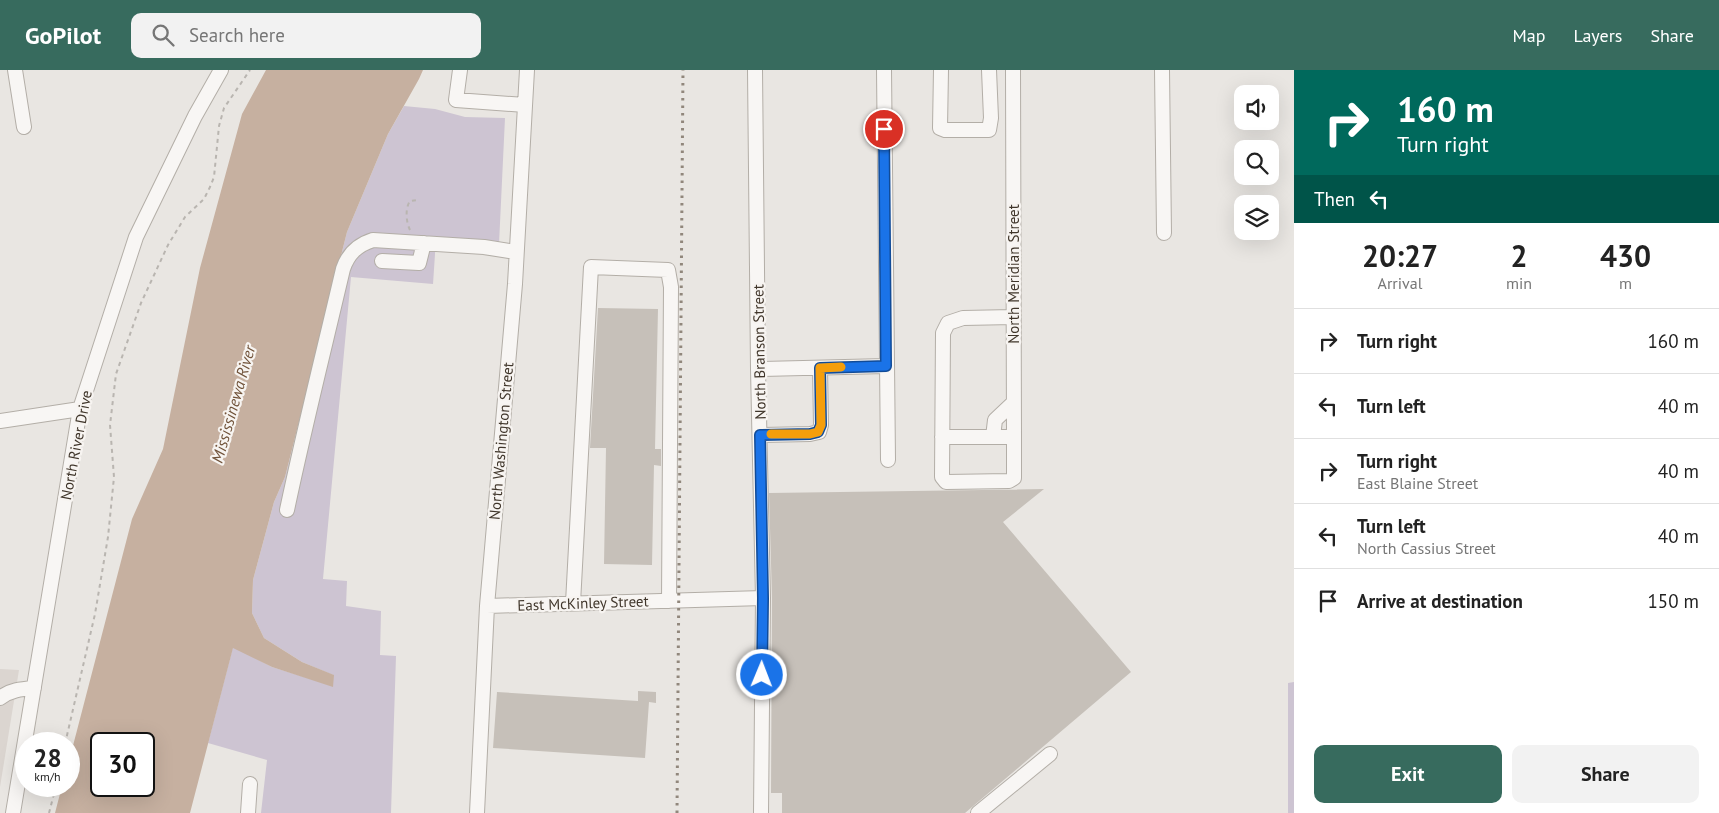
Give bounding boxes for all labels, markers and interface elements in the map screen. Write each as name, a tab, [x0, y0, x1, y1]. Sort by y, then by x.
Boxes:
search box	[131, 13, 481, 58]
text: GoPilot	[25, 20, 101, 51]
icon: search	[149, 21, 177, 49]
text: Search here	[189, 23, 285, 47]
text: Map	[1513, 24, 1545, 47]
text: Layers	[1573, 24, 1622, 47]
text: Share	[1650, 24, 1694, 47]
map controls	[1234, 85, 1279, 240]
button: sound	[1234, 85, 1279, 130]
text: 160 m	[1397, 86, 1494, 132]
icon: right	[1314, 90, 1379, 155]
pin	[863, 108, 905, 150]
icon: arrive	[870, 115, 898, 143]
text: Turn right	[1397, 130, 1489, 158]
button: search	[1234, 140, 1279, 185]
icon: left	[1365, 185, 1393, 213]
text: Then	[1314, 187, 1355, 211]
button: layers	[1234, 195, 1279, 240]
street label: North Meridian Street	[1004, 204, 1023, 344]
text: 20:27	[1362, 236, 1438, 275]
text: 2	[1511, 236, 1528, 275]
text: 430	[1600, 236, 1651, 275]
text: Arrival	[1378, 273, 1422, 293]
text: min	[1506, 273, 1532, 293]
text: m	[1619, 273, 1632, 293]
street label: North Branson Street	[748, 284, 770, 420]
icon: right	[1314, 327, 1342, 355]
text: Turn right	[1357, 329, 1437, 353]
text: 160 m	[1647, 329, 1699, 353]
water label: Mississinewa River	[207, 341, 260, 465]
street label: North Washington Street	[485, 361, 517, 521]
street label: North River Drive	[56, 389, 96, 501]
icon: left	[1314, 392, 1342, 420]
text: Turn left	[1357, 394, 1426, 418]
text: 40 m	[1658, 394, 1699, 418]
text: Turn right	[1357, 449, 1437, 473]
icon: right	[1314, 457, 1342, 485]
text: 40 m	[1658, 459, 1699, 483]
text: East Blaine Street	[1357, 473, 1478, 493]
text: Turn left	[1357, 514, 1426, 538]
icon: left	[1314, 522, 1342, 550]
text: 40 m	[1658, 524, 1699, 548]
text: North Cassius Street	[1357, 538, 1496, 558]
icon: arrive	[1314, 587, 1342, 615]
text: Arrive at destination	[1357, 589, 1523, 613]
text: 150 m	[1647, 589, 1699, 613]
street label: East McKinley Street	[517, 591, 649, 615]
position arrow	[735, 648, 787, 700]
speed limit sign: 30	[90, 732, 155, 797]
text: 28	[33, 742, 62, 774]
button: Exit	[1314, 745, 1502, 803]
button: Share	[1512, 745, 1699, 803]
text: km/h	[34, 769, 61, 784]

